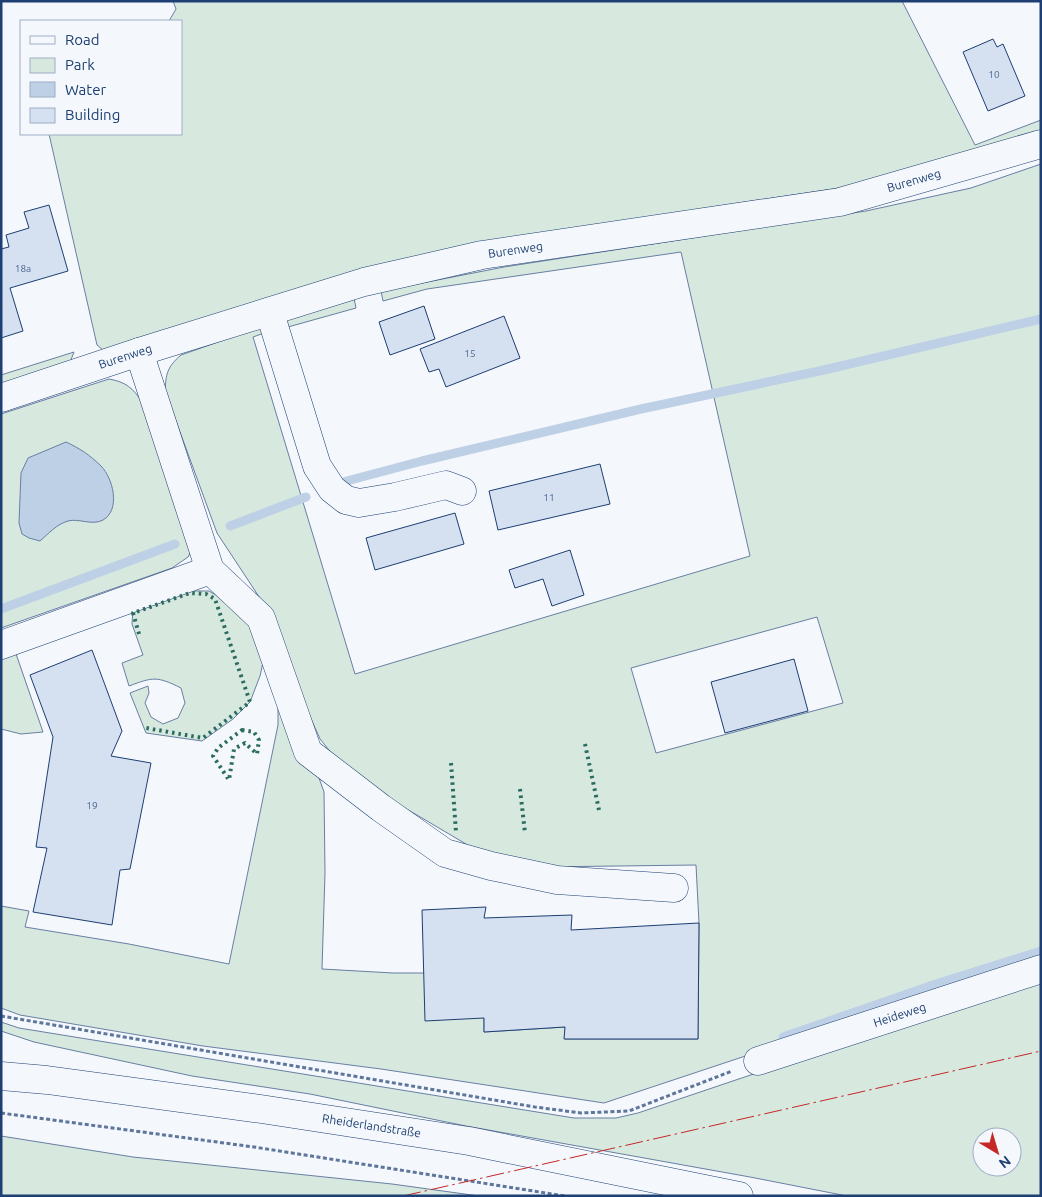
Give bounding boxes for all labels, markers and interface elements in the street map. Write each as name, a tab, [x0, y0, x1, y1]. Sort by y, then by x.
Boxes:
legend	[20, 20, 182, 135]
text: Road	[65, 31, 100, 48]
text: Park	[65, 56, 95, 73]
house number: 10	[988, 69, 1000, 80]
text: Water	[65, 81, 106, 98]
text: Building	[65, 106, 120, 123]
street label: Burenweg	[885, 166, 942, 194]
street label: Burenweg	[487, 239, 544, 260]
house number: 18a	[15, 263, 31, 274]
street label: Burenweg	[97, 341, 153, 371]
house number: 15	[464, 348, 476, 359]
house number: 11	[543, 492, 555, 503]
house number: 19	[86, 800, 98, 811]
street label: Heideweg	[872, 1000, 927, 1029]
street label: Rheiderlandstraße	[321, 1111, 422, 1140]
north arrow	[972, 1127, 1022, 1177]
text: N	[996, 1153, 1014, 1172]

